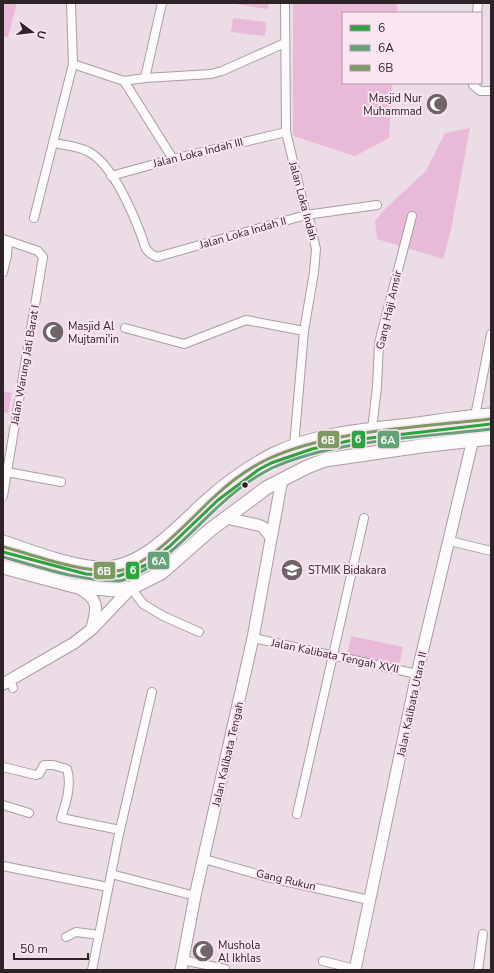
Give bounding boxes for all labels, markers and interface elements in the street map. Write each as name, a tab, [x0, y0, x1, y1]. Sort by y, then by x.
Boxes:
north arrow	[12, 12, 52, 52]
legend	[342, 12, 482, 84]
text: 6	[378, 20, 385, 36]
text: U	[33, 29, 49, 40]
text: 6A	[378, 40, 394, 56]
text: 6B	[378, 60, 393, 76]
place label: Masjid Nur Muhammad	[363, 91, 422, 119]
mosque icon: Masjid Nur Muhammad	[424, 91, 450, 117]
street label: Jalan Loka Indah III	[150, 135, 245, 172]
street label: Jalan Loka Indah	[285, 159, 321, 242]
street label: Jalan Loka Indah II	[197, 213, 288, 253]
street label: Gang Haji Amsir	[373, 269, 405, 351]
street label: Jalan Warung Jati Barat I	[7, 304, 43, 427]
mosque icon: Masjid Al Mujtami'in	[40, 319, 66, 345]
place label: Masjid Al Mujtami'in	[68, 319, 119, 347]
line badge: 6B	[317, 430, 340, 449]
line badge: 6	[351, 430, 366, 449]
line badge: 6A	[377, 430, 400, 449]
text: 6	[355, 432, 362, 447]
text: 6B	[321, 433, 335, 448]
text: 6A	[381, 433, 396, 448]
unlabelled marker	[240, 480, 250, 490]
line badge: 6A	[147, 551, 170, 570]
text: 6A	[152, 554, 167, 569]
school or university icon: STMIK Bidakara	[279, 557, 305, 583]
line badge: 6B	[93, 561, 116, 580]
line badge: 6	[125, 561, 140, 580]
text: 6	[130, 563, 137, 578]
place label: STMIK Bidakara	[308, 563, 387, 578]
text: 6B	[97, 564, 111, 579]
street label: Jalan Kalibata Tengah XVII	[269, 635, 400, 677]
street label: Jalan Kalibata Utara II	[393, 650, 430, 759]
street label: Jalan Kalibata Tengah	[208, 700, 247, 809]
street label: Gang Rukun	[255, 866, 317, 894]
scale bar	[14, 935, 88, 961]
mosque icon: Mushola Al Ikhlas	[190, 938, 216, 964]
place label: Mushola Al Ikhlas	[218, 938, 261, 966]
text: 50 m	[20, 941, 48, 957]

